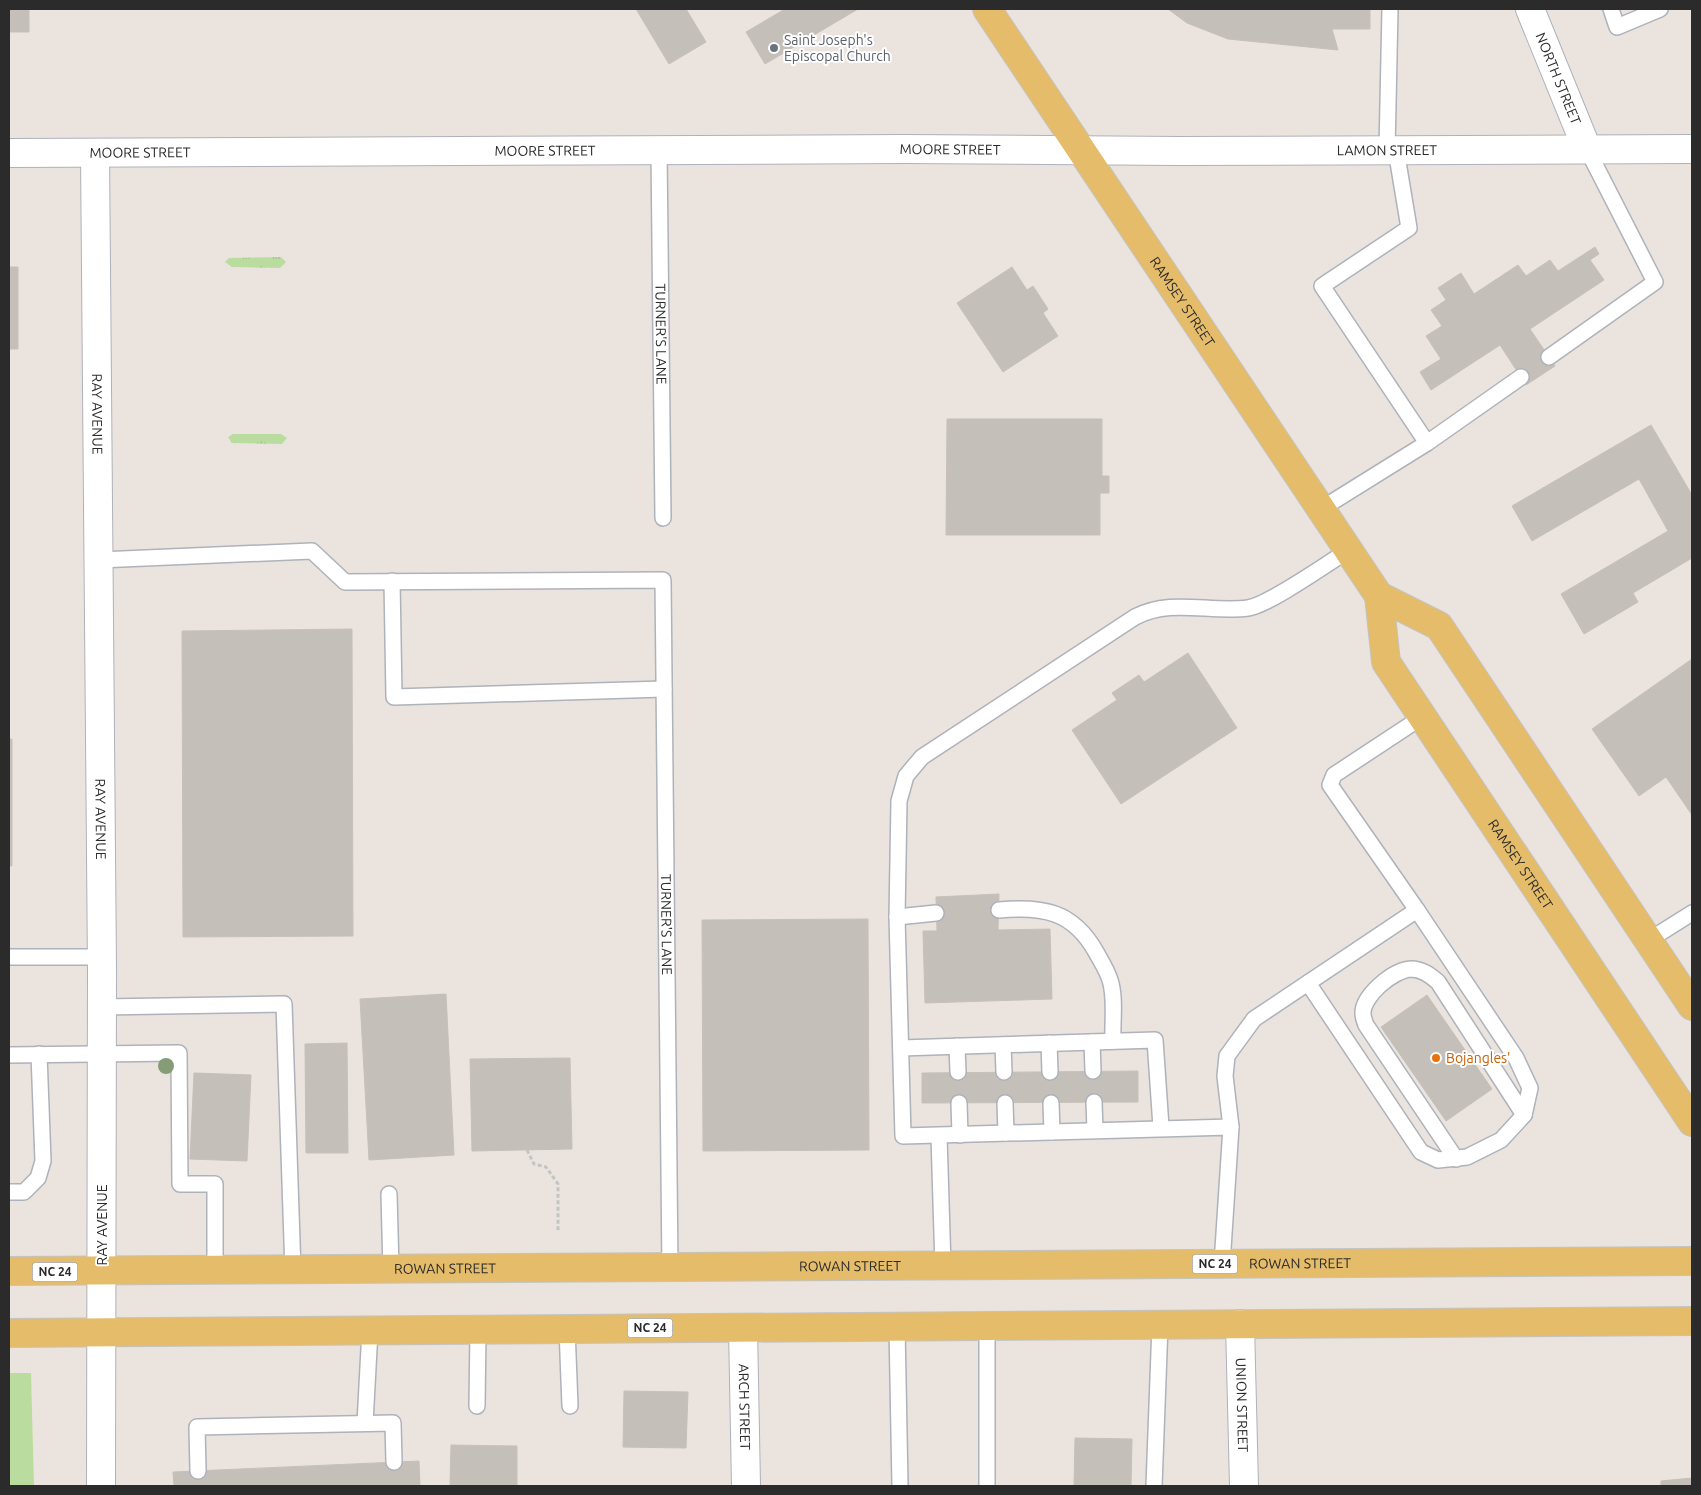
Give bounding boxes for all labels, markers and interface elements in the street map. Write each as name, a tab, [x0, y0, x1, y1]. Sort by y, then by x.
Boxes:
street label: NORTH STREET	[1532, 30, 1584, 127]
place label: Saint Joseph's Episcopal Church	[784, 32, 891, 64]
marker: Saint Joseph's Episcopal Church	[768, 42, 780, 54]
street label: MOORE STREET	[899, 141, 1001, 158]
street label: MOORE STREET	[494, 142, 596, 159]
street label: LAMON STREET	[1337, 142, 1437, 158]
street label: MOORE STREET	[89, 144, 191, 161]
street label: RAMSEY STREET	[1147, 254, 1218, 350]
street label: TURNER'S LANE	[652, 283, 670, 385]
street label: RAY AVENUE	[89, 373, 106, 455]
street label: RAY AVENUE	[92, 778, 109, 860]
street label: RAMSEY STREET	[1485, 816, 1556, 912]
street label: TURNER'S LANE	[658, 874, 675, 975]
place label: Bojangles'	[1446, 1050, 1510, 1066]
marker: Bojangles'	[1430, 1052, 1442, 1064]
street label: RAY AVENUE	[94, 1184, 110, 1266]
road number: NC 24	[1192, 1254, 1238, 1274]
street label: ROWAN STREET	[1249, 1255, 1351, 1272]
street label: ROWAN STREET	[799, 1258, 901, 1274]
street label: ROWAN STREET	[394, 1260, 496, 1277]
road number: NC 24	[32, 1262, 78, 1282]
road number: NC 24	[628, 1319, 672, 1338]
street label: UNION STREET	[1233, 1357, 1251, 1453]
street label: ARCH STREET	[736, 1363, 753, 1451]

